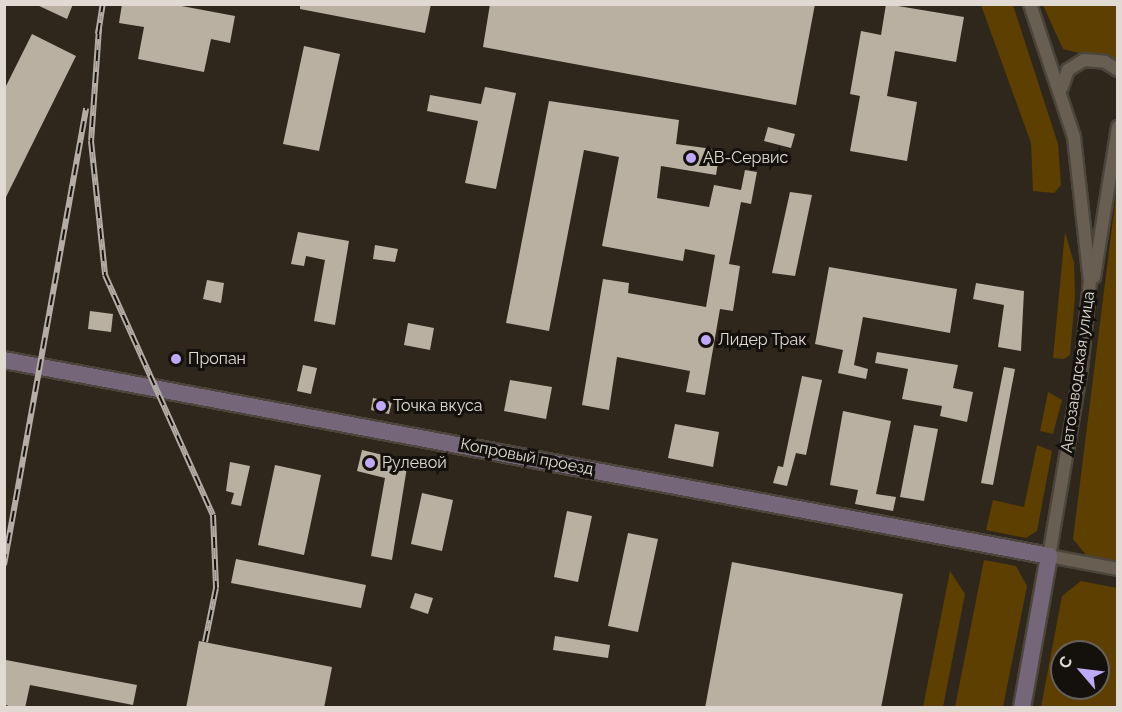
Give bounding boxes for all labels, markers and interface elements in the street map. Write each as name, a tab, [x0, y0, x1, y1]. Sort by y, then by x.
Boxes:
place label: АВ-Сервис	[703, 148, 788, 168]
marker: АВ-Сервис	[684, 151, 698, 165]
street label: Автозаводская улица	[1057, 290, 1099, 454]
place label: Лидер Трак	[718, 330, 807, 350]
marker: Лидер Трак	[699, 333, 713, 347]
place label: Пропан	[188, 349, 246, 369]
marker: Пропан	[169, 352, 183, 366]
place label: Точка вкуса	[393, 396, 483, 416]
marker: Точка вкуса	[374, 399, 388, 413]
street label: Копровый проезд	[459, 435, 595, 479]
place label: Рулевой	[382, 453, 447, 473]
marker: Рулевой	[363, 456, 377, 470]
north arrow	[1050, 640, 1110, 700]
text: С	[1054, 653, 1076, 672]

